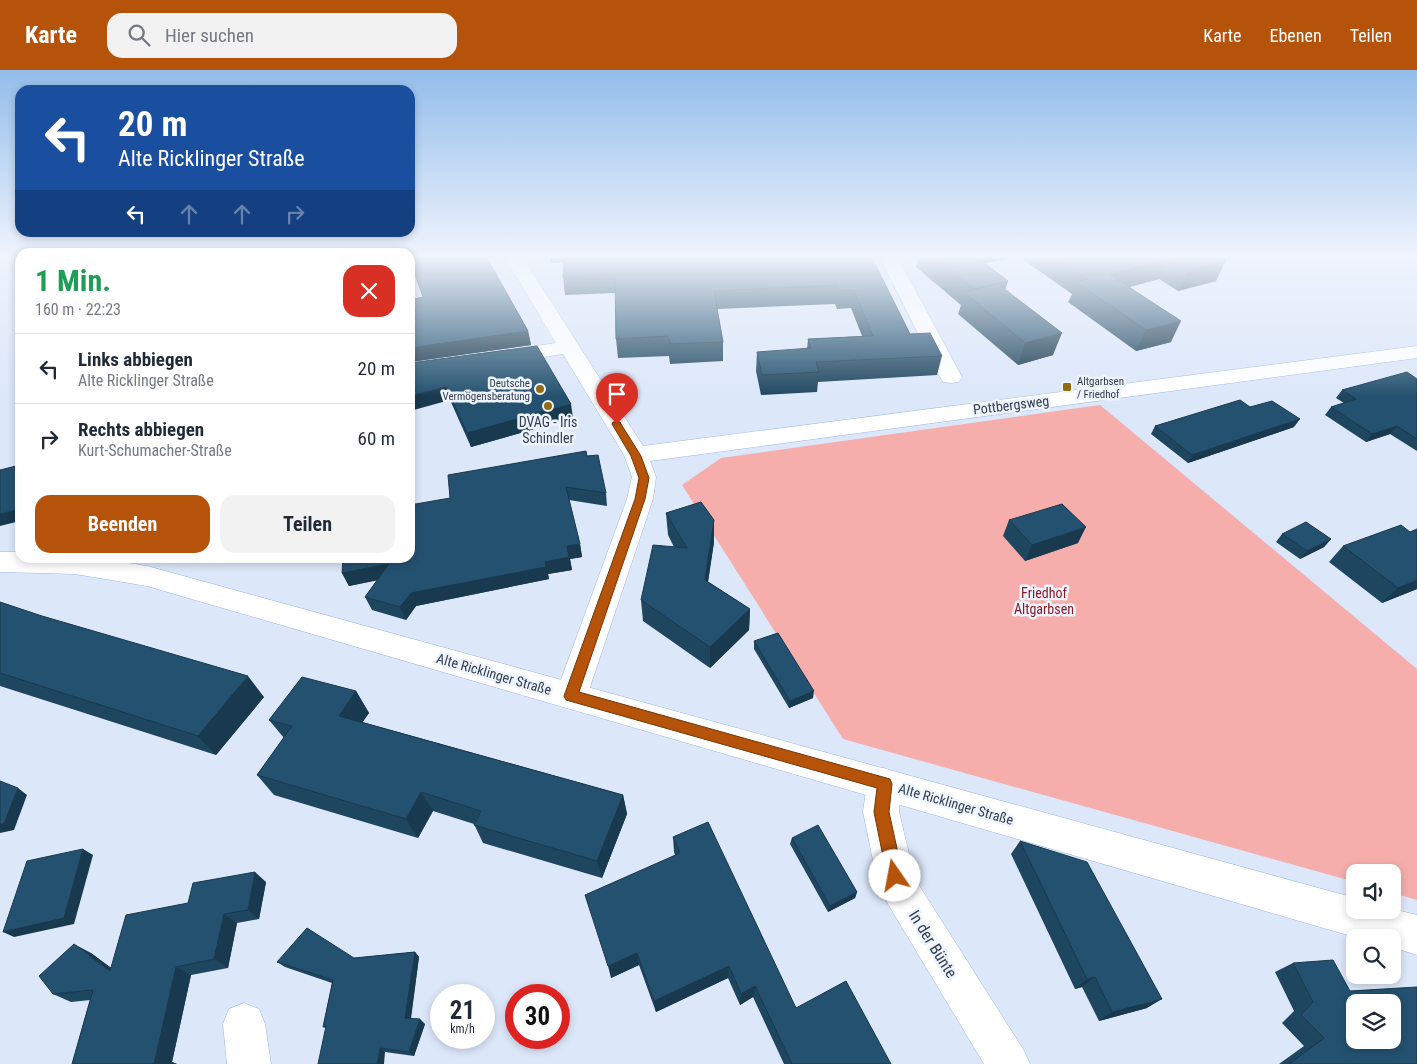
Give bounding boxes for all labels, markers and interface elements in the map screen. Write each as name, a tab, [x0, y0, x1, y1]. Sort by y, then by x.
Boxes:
search box	[107, 13, 457, 58]
text: Karte	[25, 21, 77, 49]
icon: search	[125, 21, 153, 49]
text: Hier suchen	[165, 24, 254, 47]
text: Karte	[1203, 25, 1242, 46]
text: Ebenen	[1270, 25, 1322, 46]
text: Teilen	[1350, 25, 1392, 46]
text: 20 m	[118, 104, 187, 145]
icon: left	[35, 105, 100, 170]
text: Alte Ricklinger Straße	[118, 146, 305, 171]
icon: left	[122, 200, 150, 228]
icon: ahead	[175, 200, 203, 228]
icon: ahead	[228, 200, 256, 228]
icon: right	[281, 200, 309, 228]
text: 1 Min.	[35, 263, 111, 298]
button: close	[343, 265, 395, 317]
text: 160 m · 22:23	[35, 300, 121, 319]
text: Links abbiegen	[78, 348, 193, 371]
icon: left	[35, 355, 63, 383]
text: 20 m	[358, 357, 395, 380]
text: Alte Ricklinger Straße	[78, 371, 214, 390]
pin	[596, 373, 638, 424]
place label: Altgarbsen / Friedhof	[1077, 375, 1124, 401]
place label: Deutsche Vermögensberatung	[443, 377, 530, 403]
icon: arrive	[603, 380, 631, 408]
marker: Altgarbsen / Friedhof	[1061, 381, 1073, 393]
marker: Deutsche Vermögensberatung	[534, 383, 546, 395]
street label: Pottbergsweg	[972, 392, 1050, 418]
marker: DVAG - Iris Schindler	[542, 400, 554, 412]
place label: DVAG - Iris Schindler	[519, 414, 577, 446]
text: Rechts abbiegen	[78, 418, 204, 441]
icon: right	[35, 425, 63, 453]
text: 60 m	[358, 427, 395, 450]
text: Kurt-Schumacher-Straße	[78, 441, 232, 460]
button: Beenden	[35, 495, 210, 553]
button: Teilen	[220, 495, 395, 553]
park label: Friedhof Altgarbsen	[1014, 585, 1074, 617]
street label: Alte Ricklinger Straße	[435, 650, 554, 698]
street label: Alte Ricklinger Straße	[897, 780, 1016, 828]
position arrow	[868, 849, 920, 901]
map controls	[1346, 864, 1401, 1049]
button: sound	[1346, 864, 1401, 919]
street label: In der Bünte	[905, 907, 961, 981]
button: search	[1346, 929, 1401, 984]
speed limit sign: 30	[505, 984, 570, 1049]
button: layers	[1346, 994, 1401, 1049]
text: 21	[450, 996, 475, 1025]
text: km/h	[450, 1022, 475, 1036]

